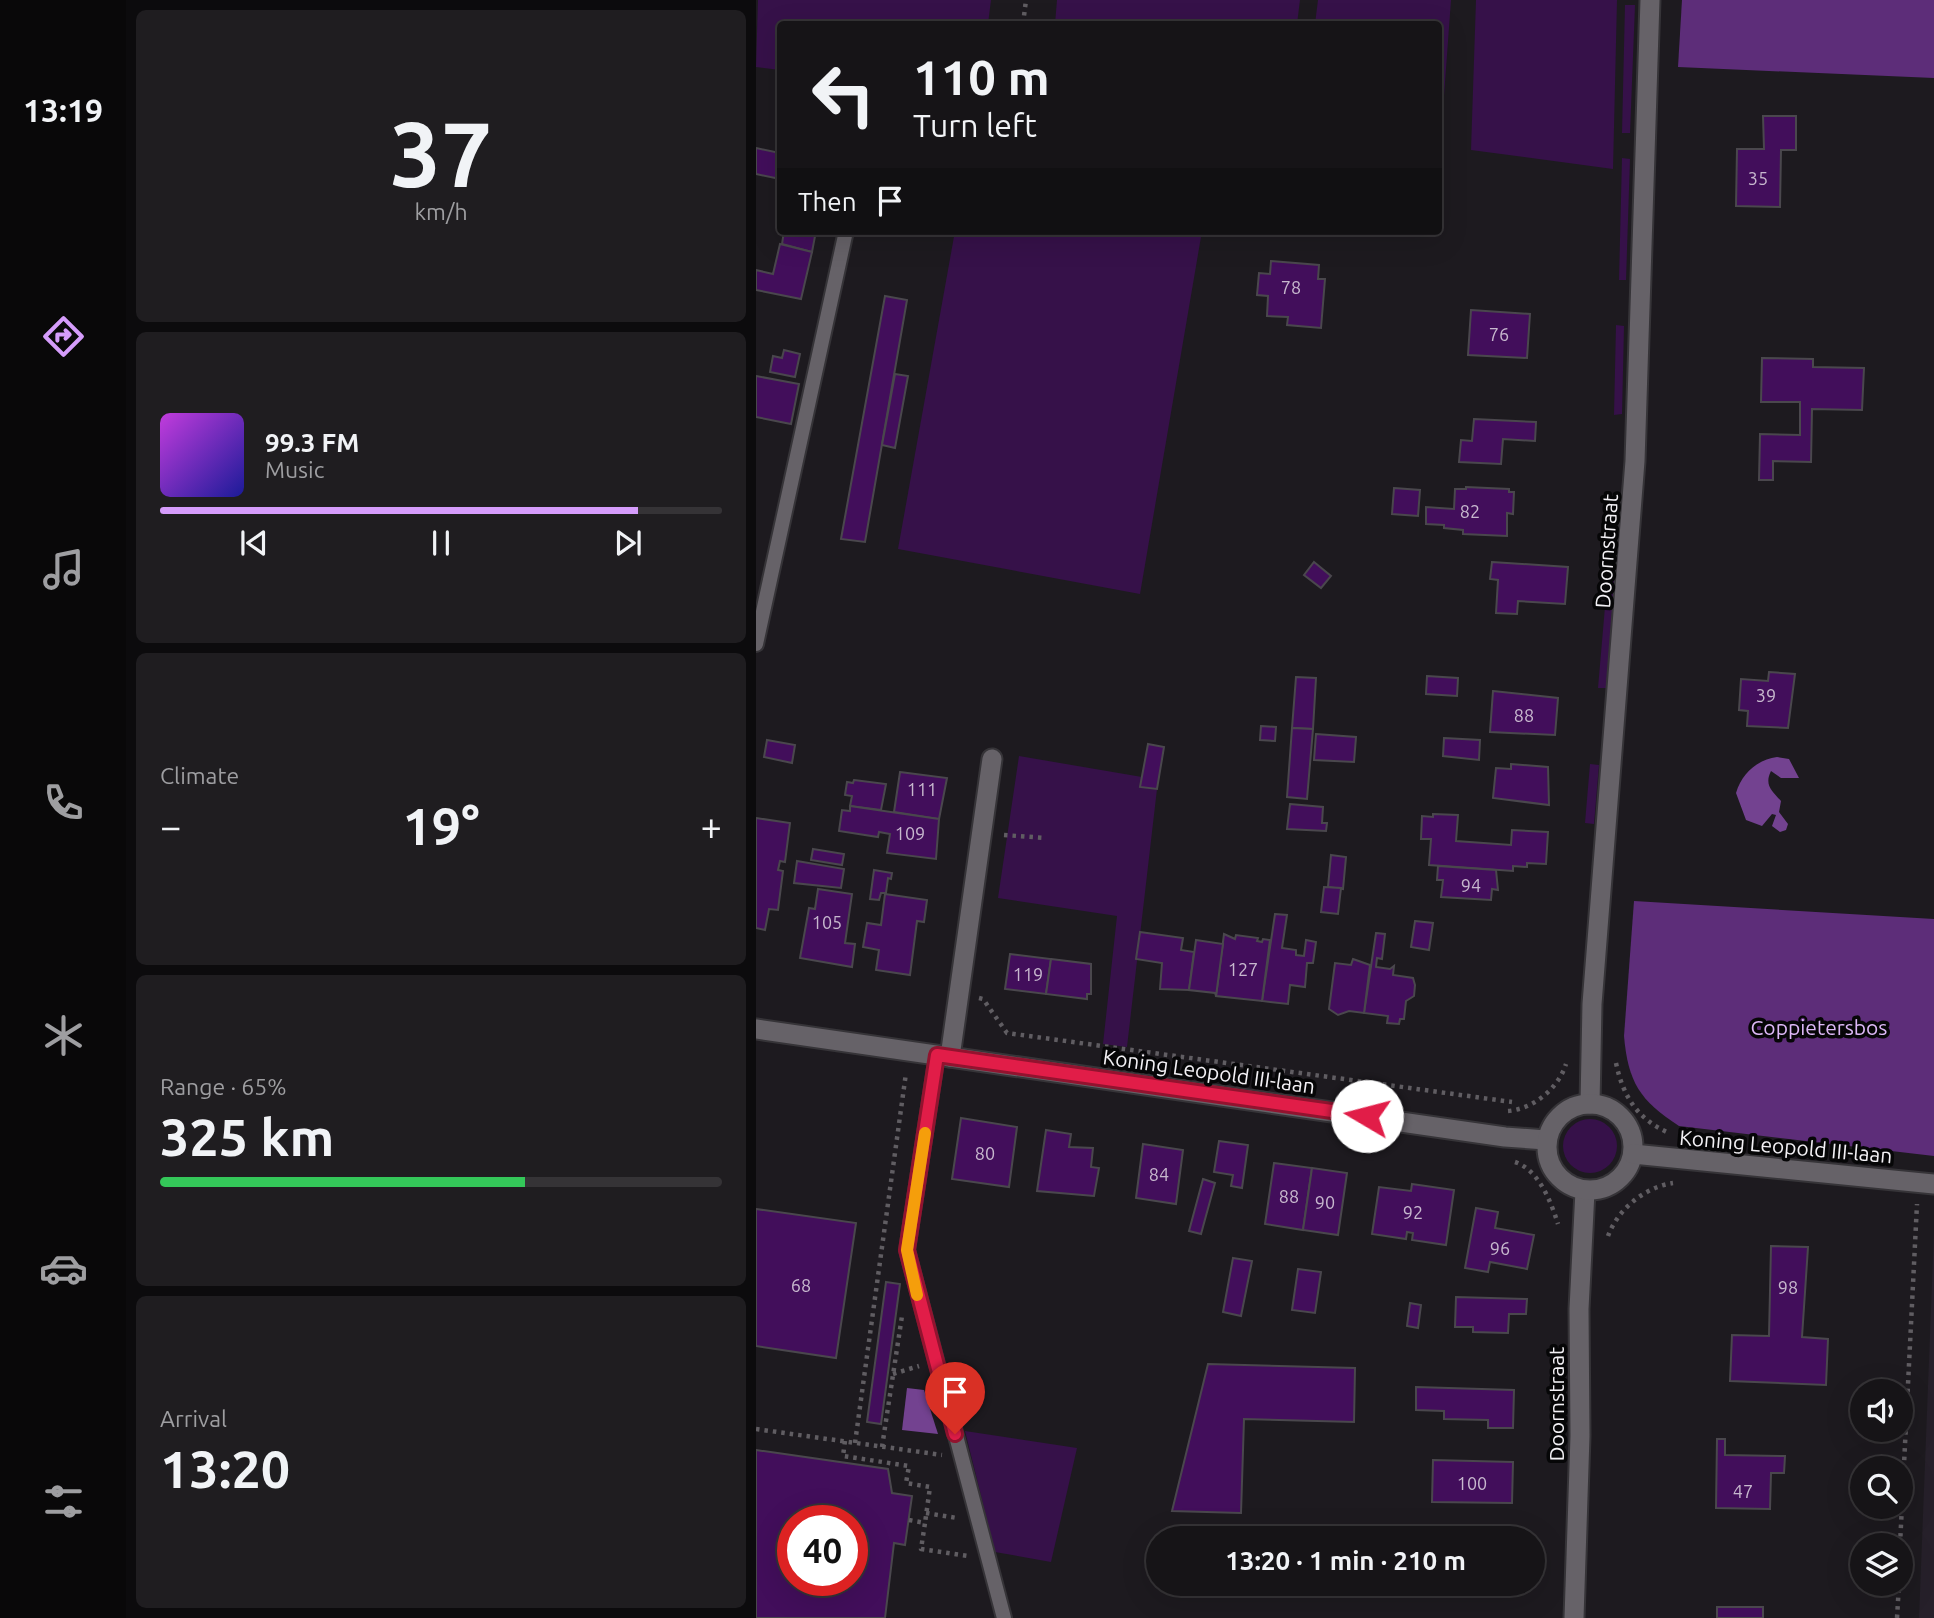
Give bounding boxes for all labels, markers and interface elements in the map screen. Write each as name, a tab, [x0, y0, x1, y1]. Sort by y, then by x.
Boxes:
icon: left	[798, 49, 889, 140]
text: 110 m	[913, 49, 1050, 104]
text: 13:19	[23, 92, 103, 128]
text: 37	[390, 102, 492, 204]
text: Turn left	[913, 107, 1037, 143]
house number: 35	[1748, 168, 1768, 188]
icon: arrive	[871, 182, 909, 220]
text: Then	[798, 187, 857, 216]
text: km/h	[414, 199, 468, 224]
house number: 78	[1281, 277, 1301, 297]
icon: directions	[39, 312, 88, 361]
house number: 76	[1489, 324, 1509, 344]
text: 99.3 FM	[265, 428, 359, 457]
text: Music	[265, 457, 324, 482]
street label: Doornstraat	[1590, 493, 1622, 609]
house number: 82	[1460, 501, 1480, 521]
icon: previous	[235, 524, 273, 562]
icon: pause	[422, 524, 460, 562]
icon: next	[609, 524, 647, 562]
icon: music	[39, 545, 88, 594]
house number: 39	[1756, 685, 1776, 705]
house number: 88	[1514, 705, 1534, 725]
text: Climate	[160, 763, 239, 788]
icon: phone	[39, 778, 88, 827]
house number: 111	[907, 779, 937, 799]
text: 19°	[402, 797, 480, 855]
text: −	[160, 805, 181, 847]
text: +	[701, 805, 722, 847]
house number: 109	[895, 823, 925, 843]
house number: 94	[1461, 875, 1481, 895]
house number: 105	[812, 912, 842, 932]
house number: 127	[1228, 959, 1258, 979]
house number: 119	[1013, 964, 1043, 984]
icon: climate	[39, 1011, 88, 1060]
park label: Coppietersbos	[1751, 1015, 1887, 1039]
street label: Koning Leopold III-laan	[1101, 1044, 1317, 1098]
text: Range · 65%	[160, 1074, 287, 1099]
position arrow	[1330, 1079, 1404, 1153]
text: 325 km	[160, 1108, 334, 1166]
street label: Koning Leopold III-laan	[1678, 1125, 1894, 1167]
house number: 80	[975, 1143, 995, 1163]
house number: 84	[1149, 1164, 1169, 1184]
house number: 88	[1279, 1186, 1299, 1206]
house number: 90	[1315, 1192, 1335, 1212]
house number: 92	[1403, 1202, 1423, 1222]
house number: 96	[1490, 1238, 1510, 1258]
icon: car	[39, 1244, 88, 1293]
house number: 68	[791, 1275, 811, 1295]
house number: 98	[1778, 1277, 1798, 1297]
street label: Doornstraat	[1544, 1347, 1568, 1461]
pin	[925, 1362, 985, 1434]
icon: arrive	[936, 1373, 974, 1411]
map controls	[1850, 1379, 1913, 1596]
button: sound	[1850, 1379, 1913, 1442]
text: Arrival	[160, 1406, 227, 1431]
text: 13:20	[160, 1440, 290, 1498]
button: search	[1850, 1456, 1913, 1519]
house number: 100	[1457, 1473, 1487, 1493]
icon: filters	[39, 1477, 88, 1526]
house number: 47	[1733, 1481, 1753, 1501]
speed limit sign: 40	[777, 1505, 868, 1596]
button: layers	[1850, 1533, 1913, 1596]
text: 13:20 · 1 min · 210 m	[1225, 1546, 1466, 1575]

